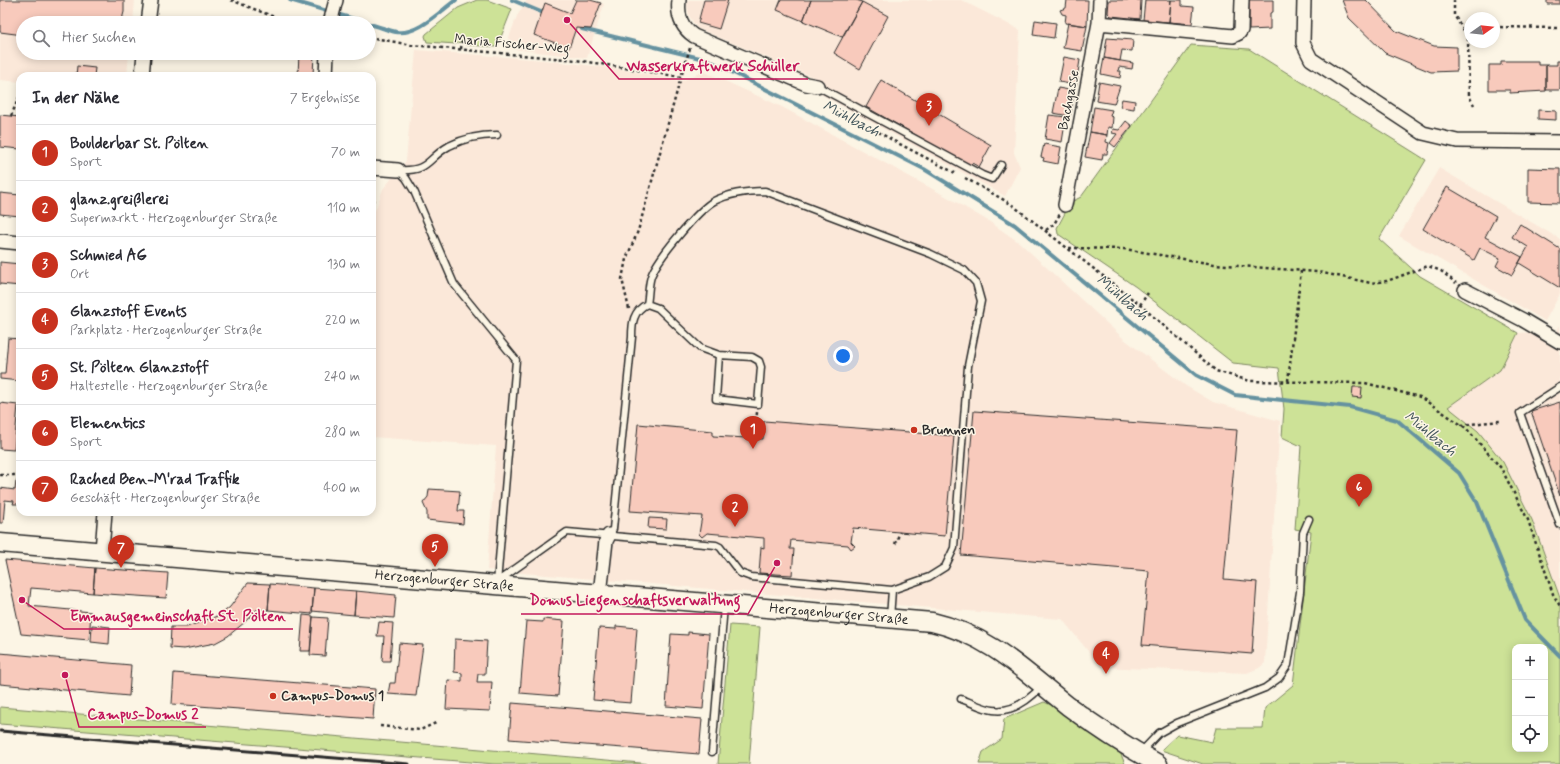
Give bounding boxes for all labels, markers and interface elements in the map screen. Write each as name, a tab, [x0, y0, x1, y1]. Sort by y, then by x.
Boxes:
north arrow	[1464, 12, 1500, 48]
search box	[16, 16, 376, 60]
icon: search	[30, 27, 52, 49]
text: Hier suchen	[62, 28, 136, 48]
street label: Maria Fischer-Weg	[453, 30, 570, 60]
callout: Wasserkraftwerk Schüller	[619, 52, 808, 79]
text: Wasserkraftwerk Schüller	[626, 57, 800, 77]
street label: Bachgasse	[1054, 68, 1084, 132]
text: In der Nähe	[32, 87, 120, 109]
text: 7 Ergebnisse	[290, 90, 360, 107]
pin: 3	[916, 93, 942, 126]
water label: Mühlbach	[819, 96, 883, 142]
text: Boulderbar St. Pölten	[70, 134, 209, 154]
text: 1	[42, 144, 48, 161]
text: 70 m	[331, 144, 360, 161]
text: Sport	[70, 154, 102, 171]
text: glanz.greißlerei	[70, 190, 169, 210]
text: 2	[42, 200, 48, 217]
text: 110 m	[327, 200, 360, 217]
text: Supermarkt · Herzogenburger Straße	[70, 210, 278, 227]
text: Schmied AG	[70, 246, 147, 266]
text: 3	[42, 256, 48, 273]
text: 130 m	[327, 256, 360, 273]
text: Ort	[70, 266, 89, 283]
water label: Mühlbach	[1092, 270, 1152, 326]
text: Glanzstoff Events	[70, 302, 187, 322]
text: 4	[41, 312, 49, 329]
text: 220 m	[325, 312, 360, 329]
text: Parkplatz · Herzogenburger Straße	[70, 322, 262, 339]
your location	[833, 346, 853, 366]
text: St. Pölten Glanzstoff	[70, 358, 209, 378]
text: 5	[41, 368, 49, 385]
text: 240 m	[324, 368, 360, 385]
text: Haltestelle · Herzogenburger Straße	[70, 378, 268, 395]
water label: Mühlbach	[1400, 407, 1461, 461]
text: Elementics	[70, 414, 145, 434]
pin: 1	[740, 416, 766, 449]
place label: Brunnen	[922, 421, 975, 439]
text: 6	[42, 424, 48, 441]
text: 280 m	[325, 424, 360, 441]
marker: Brunnen	[909, 425, 919, 435]
text: Sport	[70, 434, 102, 451]
text: Rached Ben-M'rad Traffik	[70, 470, 239, 490]
pin: 6	[1346, 474, 1372, 507]
text: 7	[41, 480, 49, 497]
text: 400 m	[323, 480, 360, 497]
text: Geschäft · Herzogenburger Straße	[70, 490, 260, 507]
pin: 2	[722, 494, 748, 527]
pin: 5	[422, 534, 448, 567]
pin: 7	[108, 535, 134, 568]
street label: Herzogenburger Straße	[374, 566, 515, 596]
callout: Domus Liegenschaftsverwaltung	[521, 587, 748, 614]
text: Domus Liegenschaftsverwaltung	[529, 591, 741, 613]
street label: Herzogenburger Straße	[769, 599, 909, 629]
callout: Emmausgemeinschaft St. Pölten	[64, 602, 293, 629]
text: Emmausgemeinschaft St. Pölten	[70, 607, 286, 628]
pin: 4	[1093, 641, 1119, 674]
map controls	[1512, 644, 1548, 752]
button: +	[1512, 644, 1548, 680]
button: −	[1512, 680, 1548, 716]
place label: Campus-Domus 1	[281, 687, 384, 705]
marker: Campus-Domus 1	[268, 691, 278, 701]
callout: Campus-Domus 2	[79, 700, 206, 727]
text: Campus-Domus 2	[87, 705, 199, 725]
button: locate	[1512, 716, 1548, 752]

